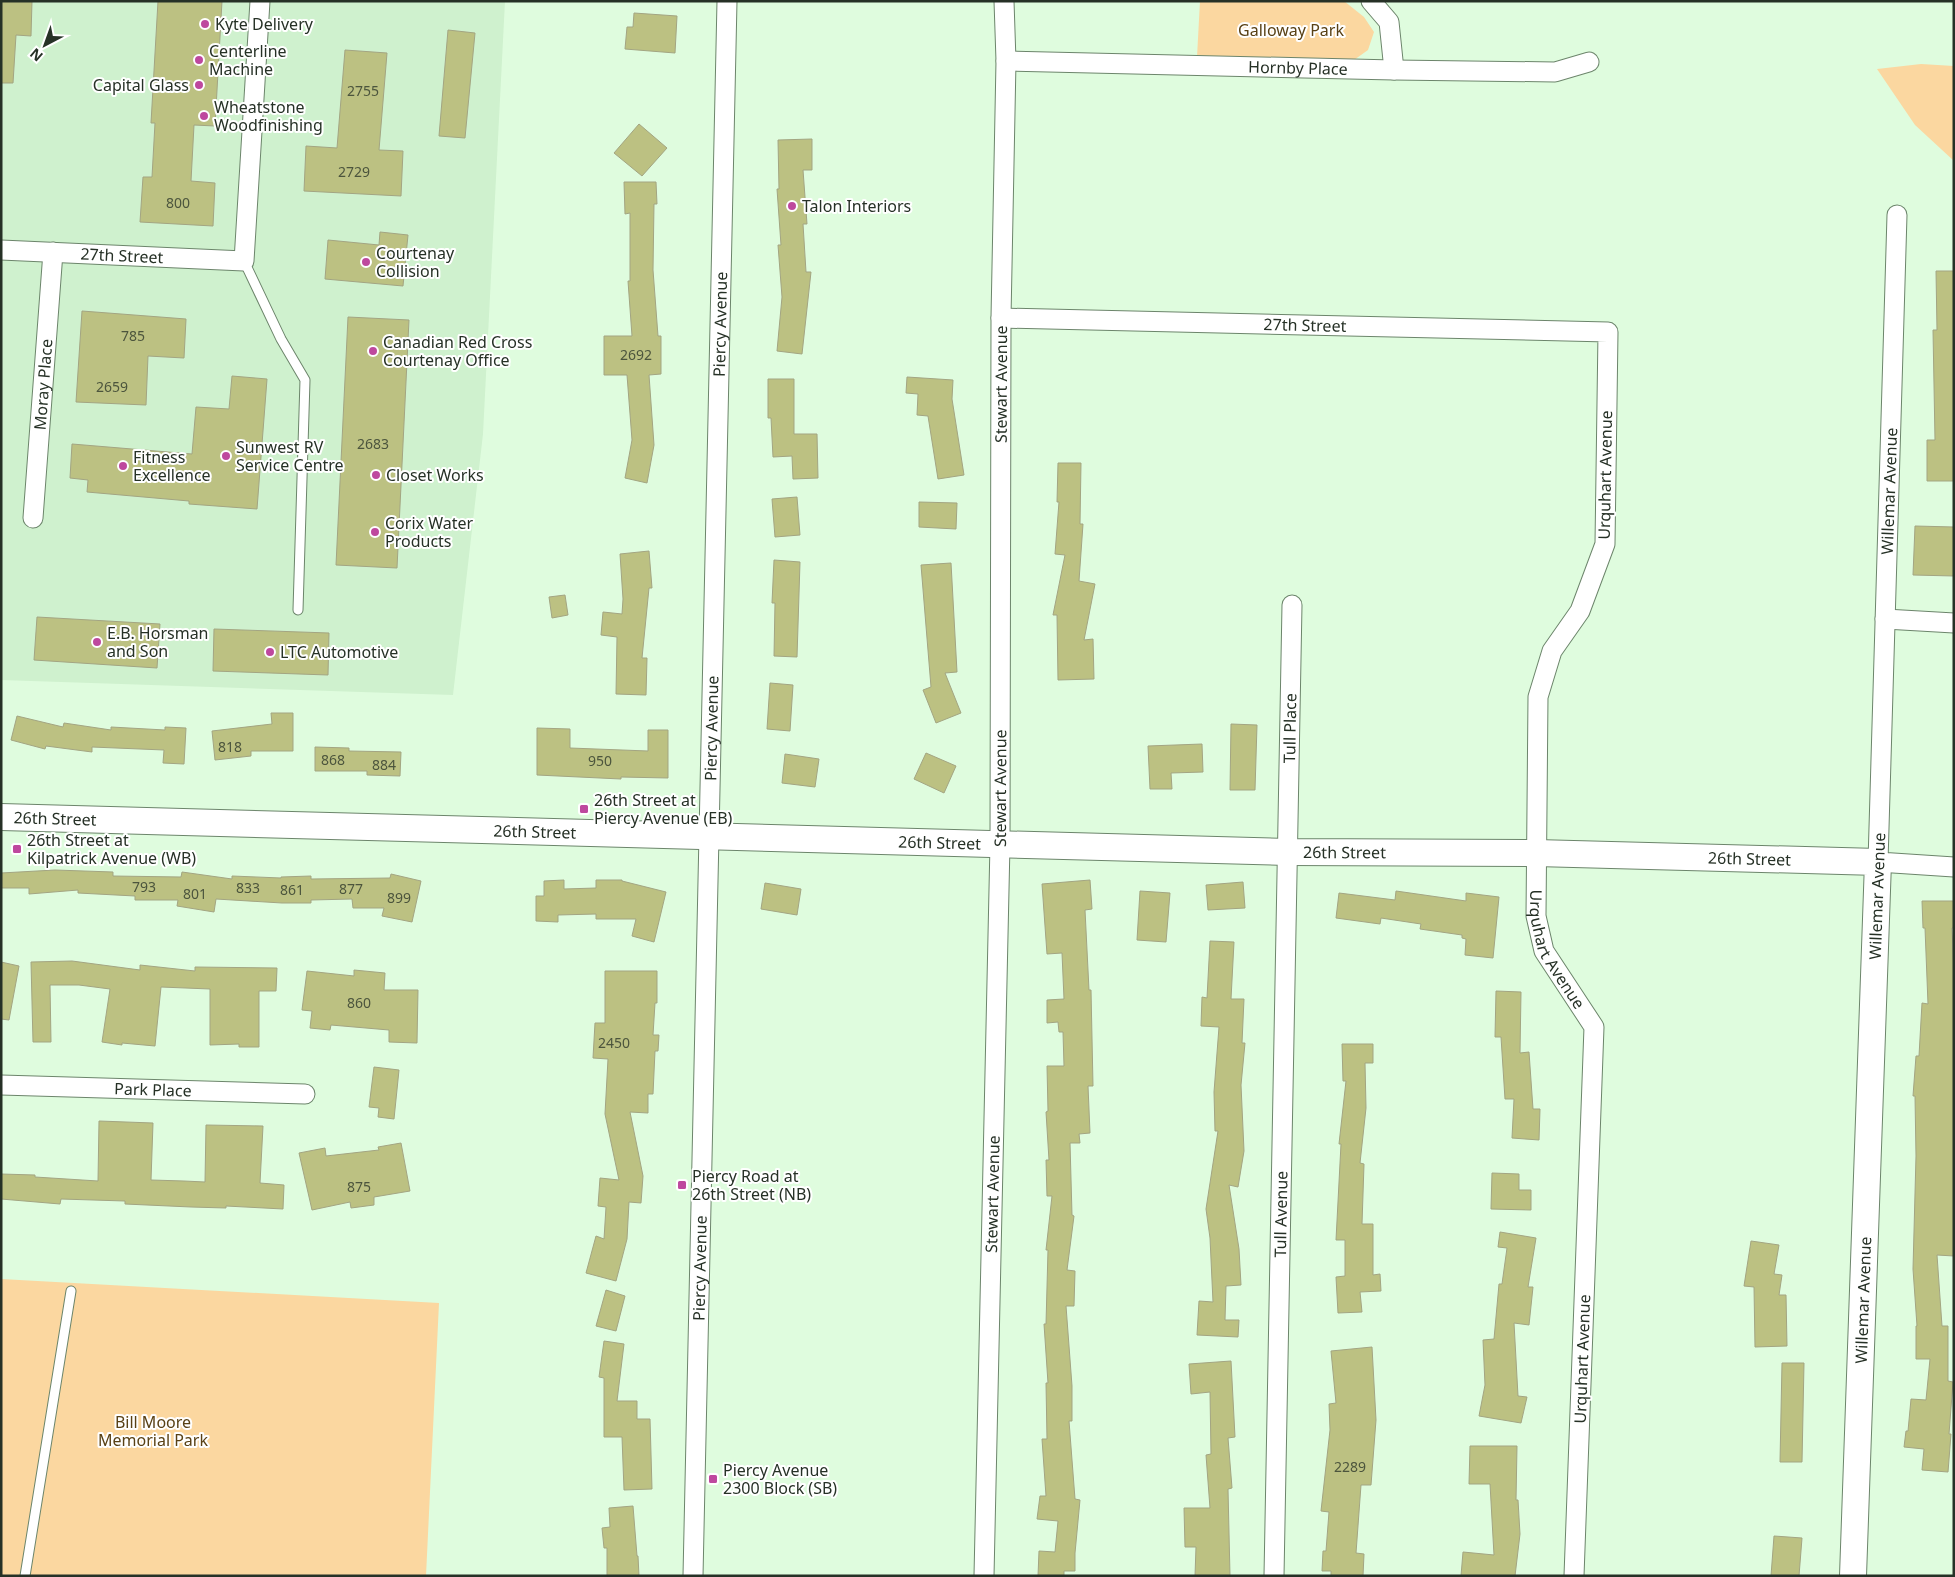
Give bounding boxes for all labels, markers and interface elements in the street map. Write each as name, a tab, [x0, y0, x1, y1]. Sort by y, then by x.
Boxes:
place label: Kyte Delivery	[215, 13, 314, 35]
marker: Kyte Delivery	[199, 18, 211, 30]
park label: Galloway Park	[1238, 19, 1344, 41]
north arrow	[20, 20, 70, 70]
place label: Centerline Machine	[209, 40, 287, 80]
text: N	[26, 44, 47, 66]
marker: Centerline Machine	[193, 54, 205, 66]
street label: Hornby Place	[1248, 56, 1348, 80]
place label: Capital Glass	[93, 74, 189, 96]
marker: Capital Glass	[193, 79, 205, 91]
house number: 2755	[347, 81, 379, 100]
place label: Wheatstone Woodfinishing	[214, 96, 323, 136]
marker: Wheatstone Woodfinishing	[198, 110, 210, 122]
house number: 2729	[338, 162, 370, 181]
house number: 800	[166, 193, 190, 212]
place label: Talon Interiors	[802, 195, 911, 217]
marker: Talon Interiors	[786, 200, 798, 212]
place label: Courtenay Collision	[376, 242, 455, 282]
street label: 27th Street	[80, 243, 164, 268]
marker: Courtenay Collision	[360, 256, 372, 268]
street label: Piercy Avenue	[708, 271, 732, 377]
street label: 27th Street	[1263, 313, 1347, 337]
street label: Stewart Avenue	[990, 325, 1012, 443]
house number: 785	[121, 326, 145, 345]
place label: Canadian Red Cross Courtenay Office	[383, 331, 532, 371]
street label: Moray Place	[29, 338, 57, 431]
marker: Canadian Red Cross Courtenay Office	[367, 345, 379, 357]
house number: 2692	[620, 345, 652, 364]
house number: 2659	[96, 377, 128, 396]
street label: Urquhart Avenue	[1593, 410, 1617, 540]
street label: Willemar Avenue	[1876, 427, 1902, 555]
house number: 2683	[357, 434, 389, 453]
place label: Sunwest RV Service Centre	[236, 436, 344, 476]
place label: Fitness Excellence	[133, 446, 211, 486]
marker: Sunwest RV Service Centre	[220, 450, 232, 462]
marker: Fitness Excellence	[117, 460, 129, 472]
place label: Closet Works	[386, 464, 484, 486]
marker: Closet Works	[370, 469, 382, 481]
place label: Corix Water Products	[385, 512, 473, 552]
marker: Corix Water Products	[369, 526, 381, 538]
place label: E.B. Horsman and Son	[107, 622, 209, 662]
marker: E.B. Horsman and Son	[91, 636, 103, 648]
place label: LTC Automotive	[280, 641, 398, 663]
marker: LTC Automotive	[264, 646, 276, 658]
street label: Piercy Avenue	[699, 675, 723, 781]
street label: Tull Place	[1278, 693, 1301, 763]
street label: Stewart Avenue	[989, 729, 1011, 847]
house number: 818	[218, 737, 242, 756]
house number: 868	[321, 750, 345, 769]
house number: 950	[588, 751, 612, 770]
house number: 884	[372, 755, 396, 774]
place label: 26th Street at Piercy Avenue (EB)	[594, 789, 733, 829]
marker: 26th Street at Piercy Avenue (EB)	[578, 803, 590, 815]
street label: 26th Street	[13, 806, 97, 831]
street label: 26th Street	[493, 819, 577, 844]
place label: 26th Street at Kilpatrick Avenue (WB)	[27, 829, 196, 869]
street label: 26th Street	[898, 830, 982, 855]
street label: Willemar Avenue	[1864, 832, 1890, 960]
street label: 26th Street	[1303, 841, 1386, 863]
marker: 26th Street at Kilpatrick Avenue (WB)	[11, 843, 23, 855]
street label: 26th Street	[1708, 847, 1791, 871]
house number: 793	[132, 877, 156, 896]
house number: 833	[236, 878, 260, 897]
house number: 877	[339, 879, 363, 898]
house number: 861	[280, 880, 304, 899]
house number: 801	[183, 884, 207, 903]
house number: 899	[387, 888, 411, 907]
street label: Urquhart Avenue	[1525, 890, 1590, 1013]
house number: 860	[347, 993, 371, 1012]
house number: 2450	[598, 1033, 630, 1052]
street label: Park Place	[114, 1077, 192, 1102]
street label: Stewart Avenue	[980, 1135, 1005, 1253]
place label: Piercy Road at 26th Street (NB)	[692, 1165, 811, 1205]
street label: Tull Avenue	[1269, 1171, 1293, 1258]
house number: 875	[347, 1177, 371, 1196]
marker: Piercy Road at 26th Street (NB)	[676, 1179, 688, 1191]
street label: Piercy Avenue	[688, 1215, 712, 1321]
street label: Willemar Avenue	[1850, 1236, 1876, 1364]
street label: Urquhart Avenue	[1569, 1294, 1595, 1424]
park label: Bill Moore Memorial Park	[98, 1411, 208, 1451]
house number: 2289	[1334, 1457, 1366, 1476]
place label: Piercy Avenue 2300 Block (SB)	[723, 1459, 837, 1499]
marker: Piercy Avenue 2300 Block (SB)	[707, 1473, 719, 1485]

